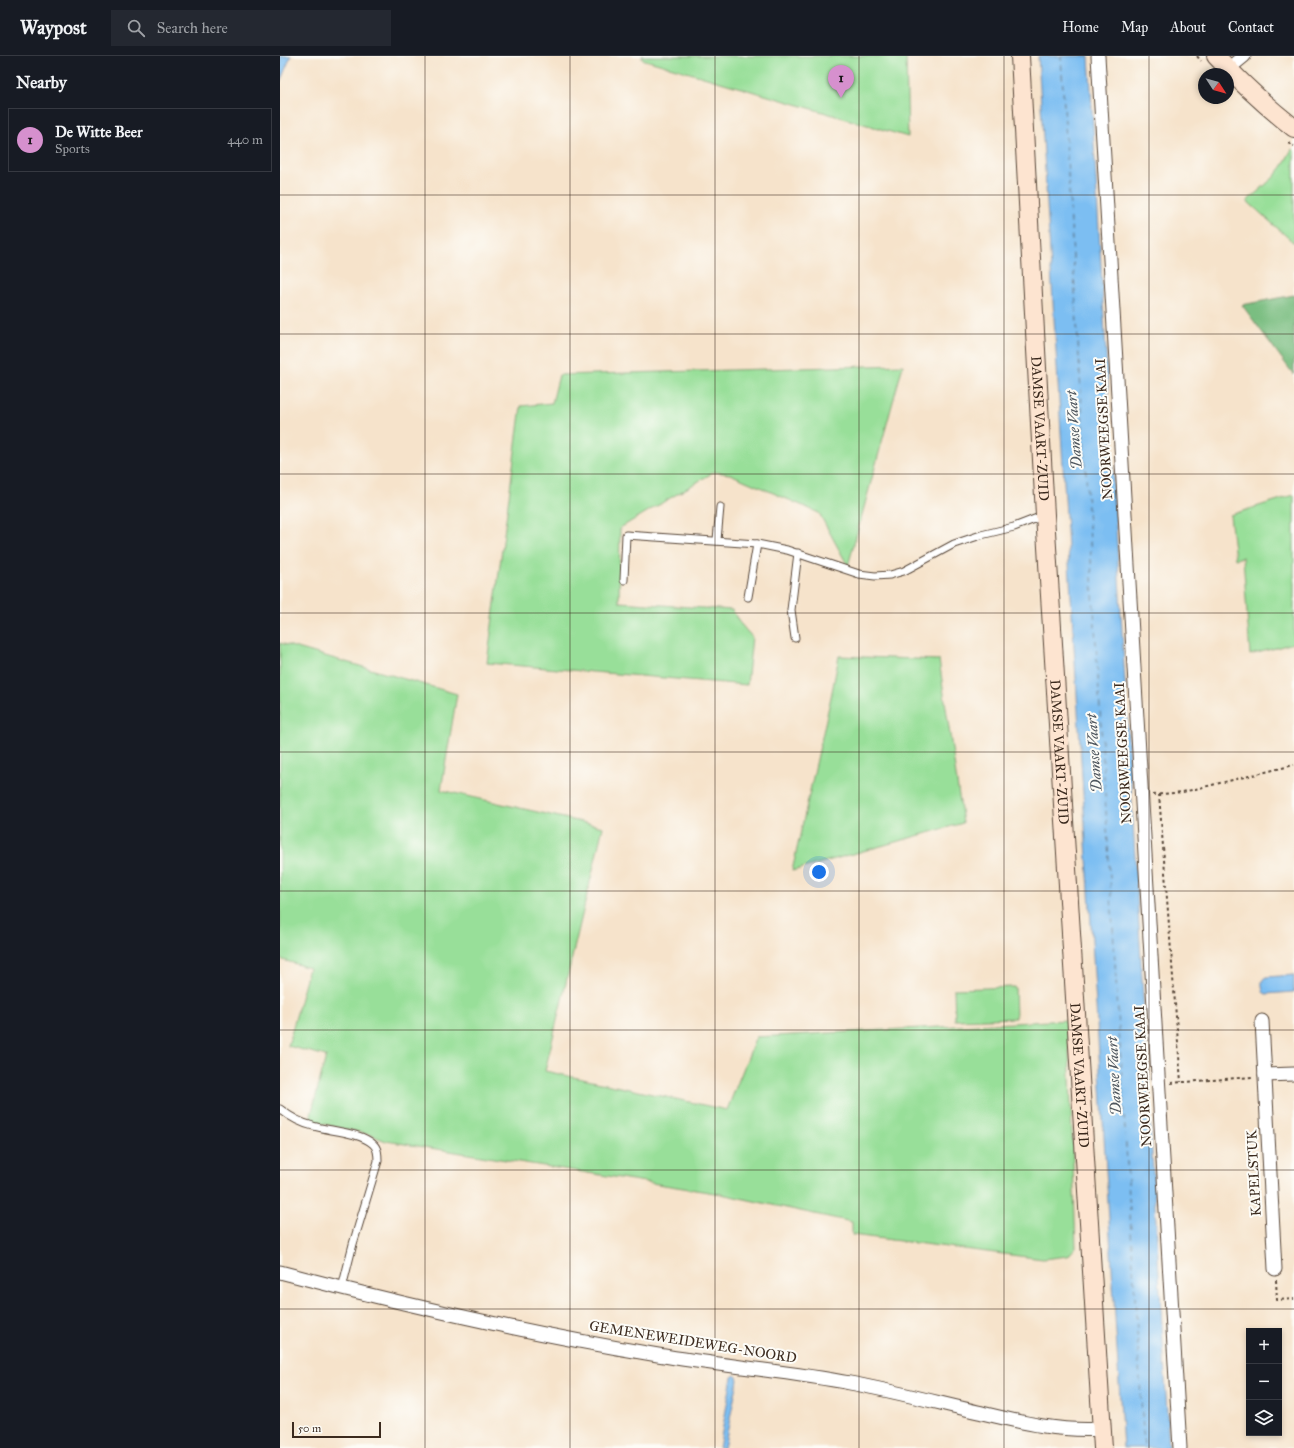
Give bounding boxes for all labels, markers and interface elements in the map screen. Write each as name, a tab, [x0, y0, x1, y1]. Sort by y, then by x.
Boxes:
search box	[111, 10, 391, 46]
text: Waypost	[20, 16, 87, 39]
icon: search	[125, 17, 147, 39]
text: Search here	[157, 19, 228, 37]
text: Home	[1062, 19, 1099, 36]
text: Map	[1121, 19, 1148, 36]
text: About	[1170, 19, 1206, 36]
text: Contact	[1228, 19, 1274, 36]
pin: 1	[828, 65, 854, 98]
north arrow	[1198, 68, 1234, 104]
text: Nearby	[16, 72, 67, 93]
text: De Witte Beer	[55, 123, 143, 141]
text: 1	[27, 132, 33, 148]
text: 440 m	[227, 132, 263, 148]
text: Sports	[55, 141, 90, 157]
street label: DAMSE VAART-ZUID	[1028, 355, 1053, 501]
street label: NOORWEEGSE KAAI	[1092, 358, 1116, 500]
water label: Damse Vaart	[1062, 389, 1086, 470]
street label: DAMSE VAART-ZUID	[1047, 679, 1073, 825]
street label: NOORWEEGSE KAAI	[1111, 682, 1135, 824]
water label: Damse Vaart	[1082, 712, 1106, 793]
your location	[809, 862, 829, 882]
street label: DAMSE VAART-ZUID	[1067, 1002, 1093, 1148]
street label: NOORWEEGSE KAAI	[1131, 1005, 1155, 1147]
water label: Damse Vaart	[1103, 1035, 1125, 1116]
street label: KAPELSTUK	[1243, 1128, 1265, 1217]
street label: GEMENEWEIDEWEG-NOORD	[588, 1317, 798, 1367]
map controls	[1246, 1328, 1282, 1436]
button: +	[1246, 1328, 1282, 1364]
button: −	[1246, 1364, 1282, 1400]
button: layers	[1246, 1400, 1282, 1436]
scale bar	[292, 1420, 381, 1439]
text: 50 m	[298, 1422, 321, 1435]

